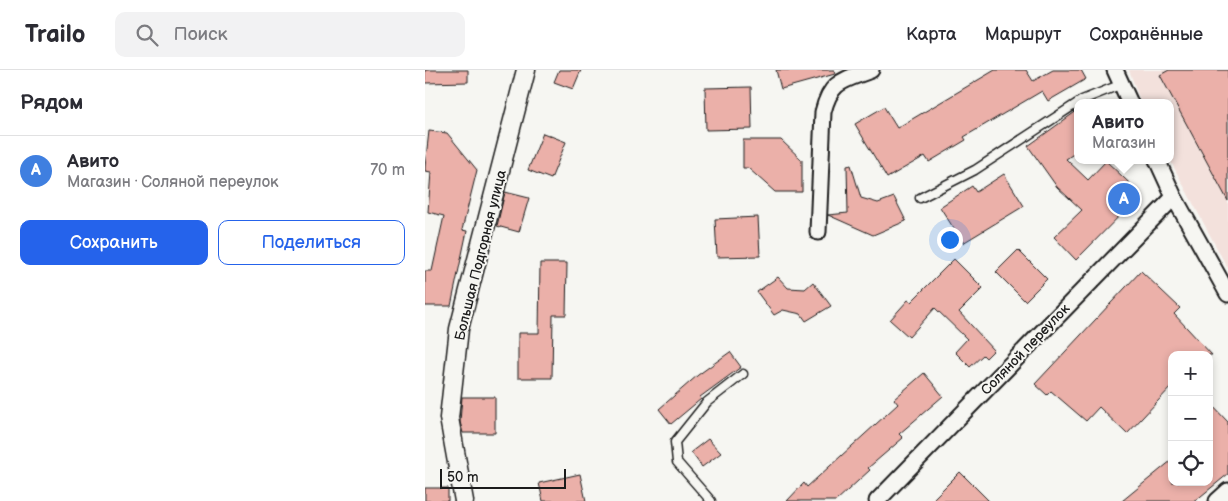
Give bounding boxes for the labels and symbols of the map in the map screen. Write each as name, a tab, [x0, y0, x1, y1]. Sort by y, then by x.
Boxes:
street label: Большая Подгорная улица	[451, 167, 510, 342]
pin: A	[1108, 180, 1140, 218]
your location	[937, 227, 963, 253]
street label: Соляной переулок	[978, 300, 1074, 398]
scale bar	[440, 466, 566, 489]

